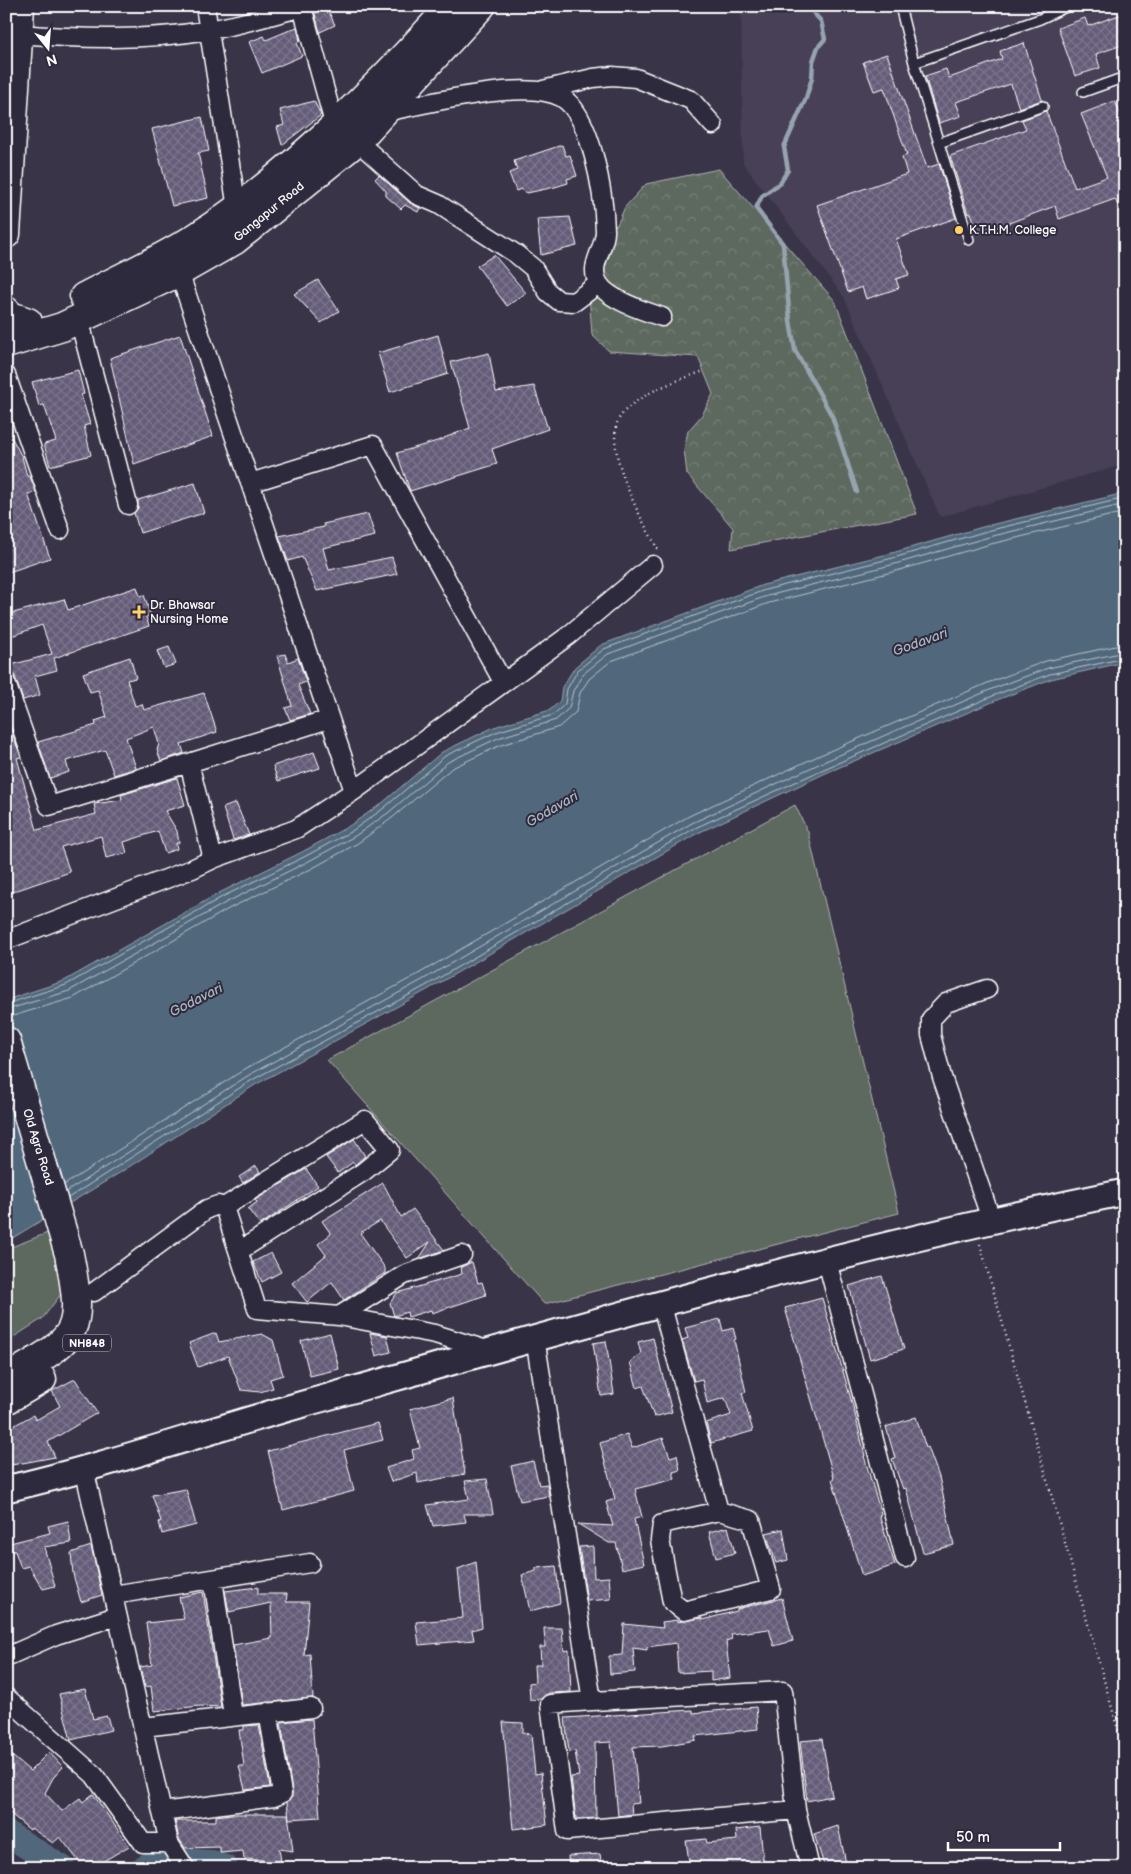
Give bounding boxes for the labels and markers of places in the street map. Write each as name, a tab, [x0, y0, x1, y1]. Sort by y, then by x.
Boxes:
place label: K.T.H.M. College	[969, 223, 1056, 238]
marker: K.T.H.M. College	[953, 224, 965, 236]
place label: Dr. Bhawsar Nursing Home	[150, 598, 228, 627]
marker: Dr. Bhawsar Nursing Home	[132, 605, 146, 619]

